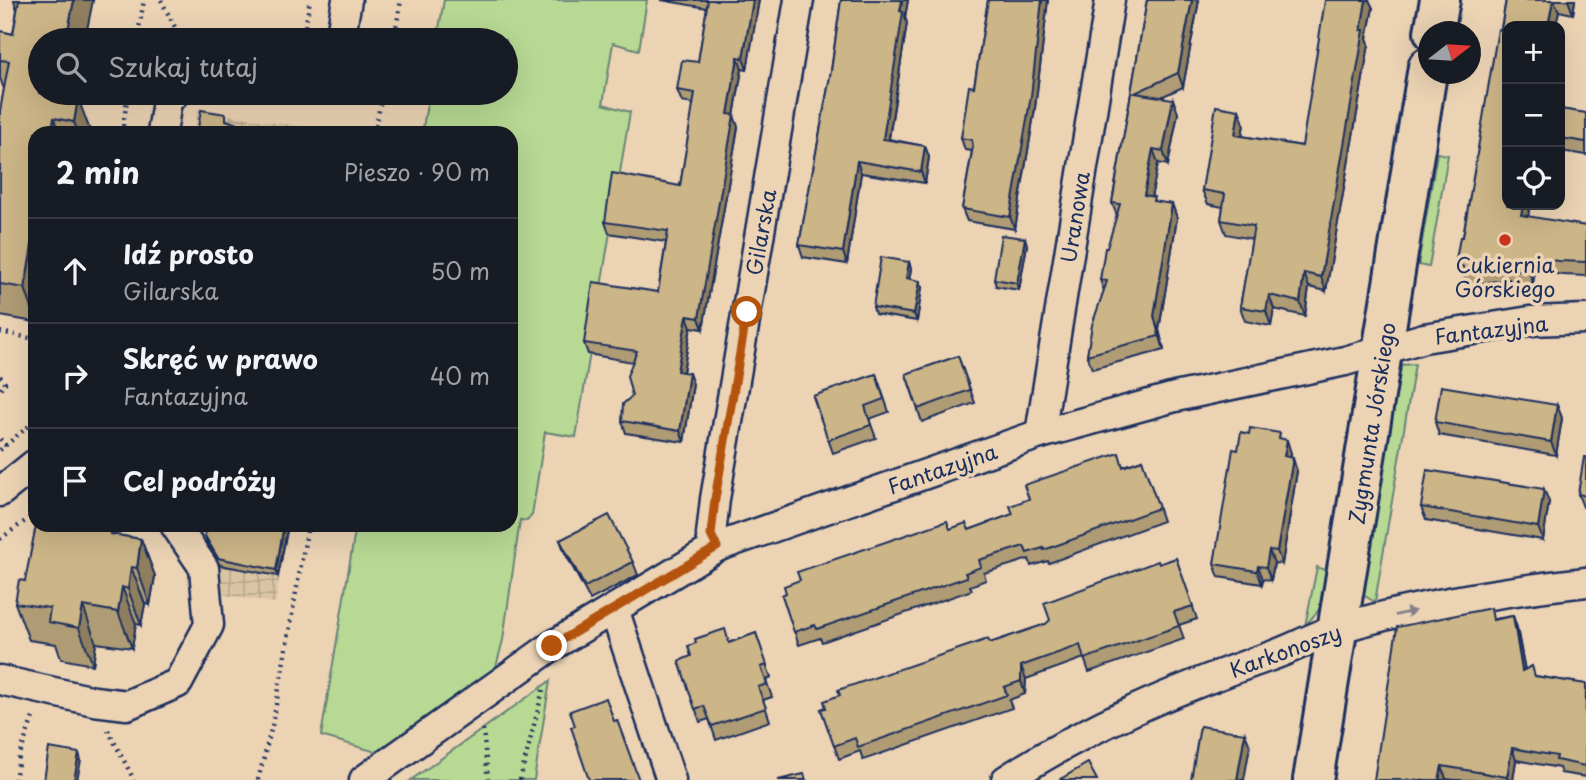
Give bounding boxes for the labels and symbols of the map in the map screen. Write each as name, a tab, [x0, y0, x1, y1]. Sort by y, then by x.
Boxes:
north arrow	[1418, 21, 1481, 84]
street label: Uranowa	[1051, 169, 1097, 265]
street label: Gilarska	[737, 186, 783, 278]
marker: Cukiernia Górskiego	[1497, 232, 1513, 248]
place label: Cukiernia Górskiego	[1455, 248, 1555, 304]
route start	[731, 296, 762, 327]
street label: Fantazyjna	[1433, 306, 1549, 352]
street label: Zygmunta Jórskiego	[1339, 320, 1403, 526]
street label: Fantazyjna	[883, 434, 1001, 502]
one-way arrow	[1394, 608, 1416, 619]
street label: Karkonoszy	[1225, 615, 1345, 685]
route end	[536, 630, 567, 661]

